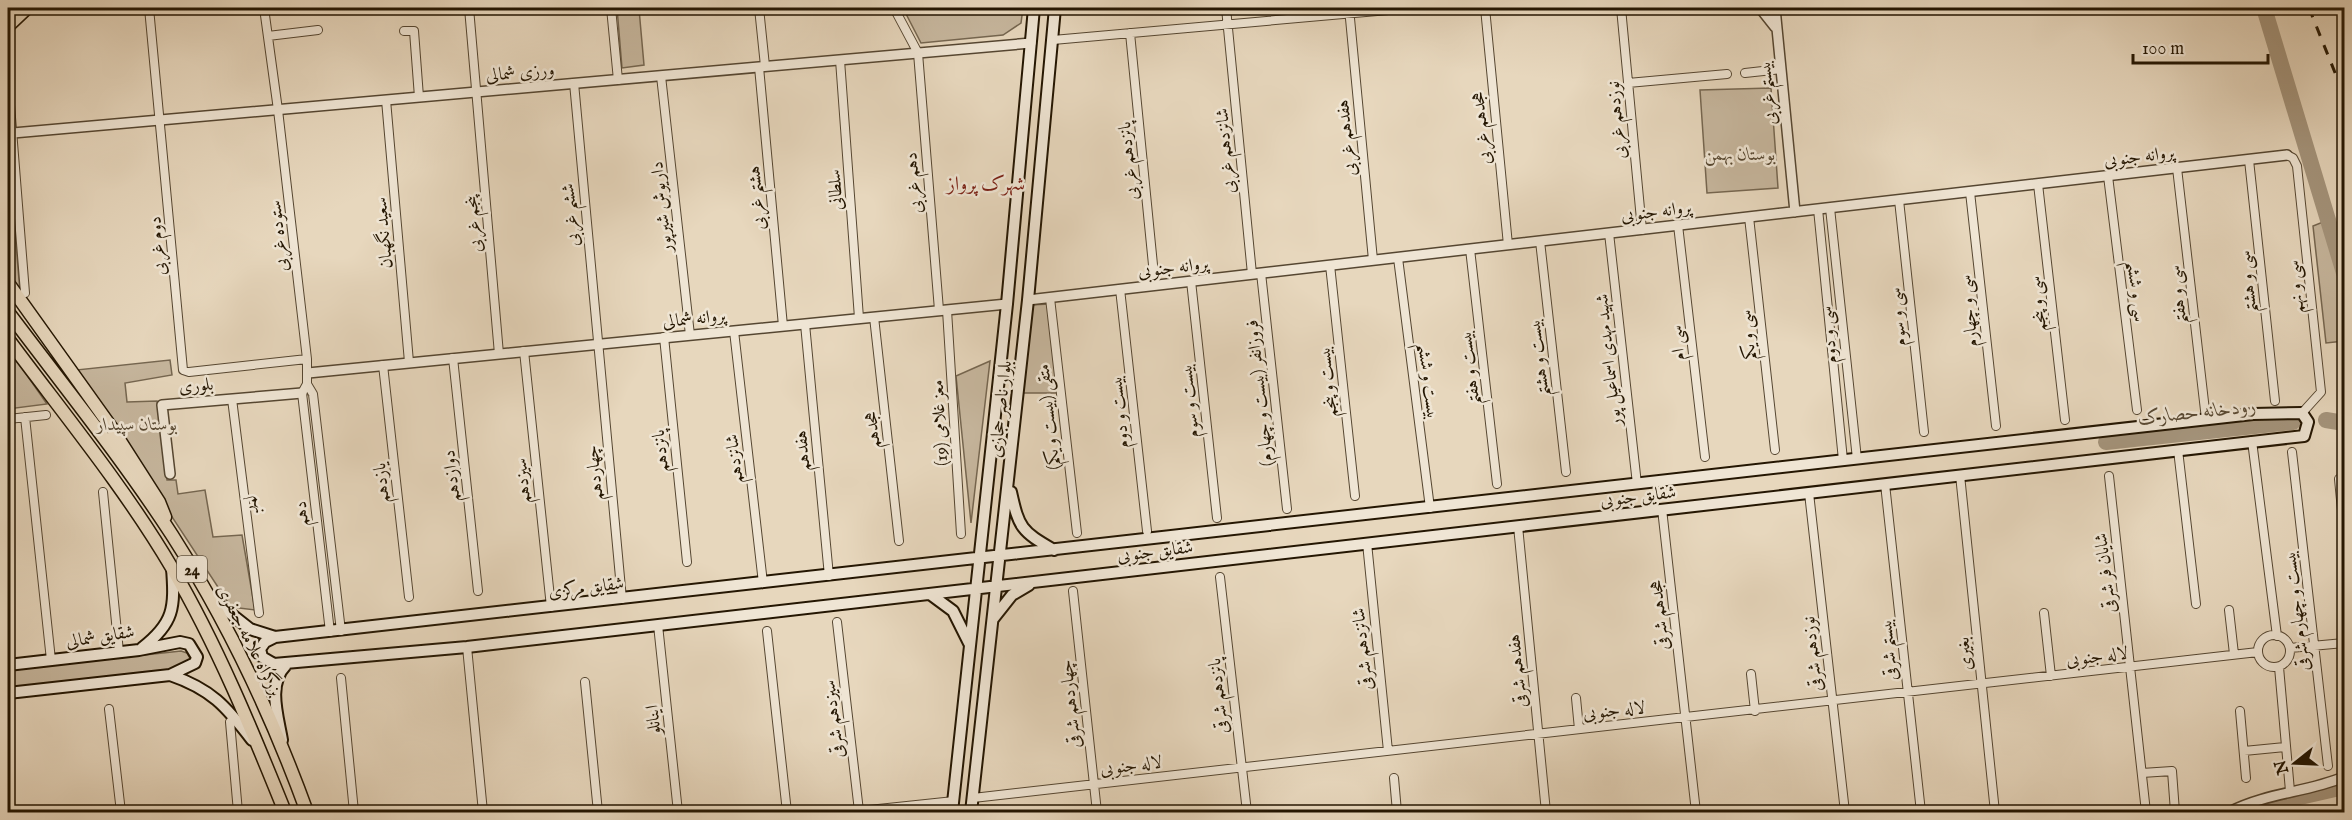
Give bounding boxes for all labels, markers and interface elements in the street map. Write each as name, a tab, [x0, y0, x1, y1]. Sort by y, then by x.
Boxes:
scale bar	[2133, 27, 2268, 65]
text: 100 m	[2142, 38, 2184, 61]
street label: ورزی شمالی	[485, 59, 555, 88]
street label: بیستم غربی	[1754, 59, 1788, 126]
street label: نوزدهم غربی	[1603, 80, 1636, 160]
street label: هجدهم غربی	[1467, 90, 1502, 166]
street label: هفدهم غربی	[1332, 98, 1367, 177]
street label: شانزدهم غربی	[1211, 107, 1246, 195]
street label: پانزدهم غربی	[1114, 118, 1149, 201]
street label: پروانه جنوبی	[2103, 142, 2178, 173]
park label: بوستان بهمن	[1704, 144, 1776, 167]
street label: دهم غربی	[900, 151, 933, 214]
street label: داریوش شیرپور	[646, 160, 679, 255]
street label: هشتم غربی	[743, 164, 777, 231]
street label: سلطانی	[824, 169, 849, 211]
district label: شهرک پرواز	[945, 172, 1025, 197]
street label: ششم غربی	[557, 182, 591, 247]
street label: پنجم غربی	[460, 193, 492, 253]
street label: سعید نگهبان	[369, 196, 399, 270]
street label: پروانه جنوبی	[1620, 197, 1695, 228]
street label: ستوده غربی	[264, 199, 295, 273]
street label: دوم غربی	[144, 215, 176, 276]
street label: سی و هشتم	[2234, 249, 2268, 314]
street label: پروانه جنوبی	[1137, 253, 1212, 284]
street label: سی و ششم	[2115, 259, 2151, 324]
street label: سی و نهم	[2282, 259, 2315, 315]
street label: سی و هفتم	[2163, 263, 2198, 326]
street label: سی و چهارم	[1954, 273, 1988, 348]
street label: سی و پنجم	[2024, 274, 2057, 333]
street label: سی و سوم	[1884, 286, 1916, 347]
street label: شهید مهدی اسماعیل پور	[1591, 293, 1628, 429]
street label: پروانه شمالی	[661, 305, 729, 334]
street label: سی و دوم	[1815, 305, 1847, 365]
street label: سی و یکم	[1734, 308, 1767, 361]
street label: بیست و هشتم	[1523, 317, 1561, 398]
street label: فروزانفر (بیست و چهارم)	[1241, 318, 1283, 467]
street label: سی ام	[1665, 324, 1695, 362]
street label: بیست و هفتم	[1455, 329, 1491, 406]
street label: بیست و ششم	[1406, 342, 1444, 421]
street label: بیست و پنجم	[1313, 345, 1348, 419]
street label: بلوار ناصر حجازی	[985, 359, 1018, 459]
street label: متقی (بیست و یکم)	[1032, 362, 1070, 471]
street label: بیست و سوم	[1175, 362, 1209, 439]
street label: بلوری	[178, 374, 214, 399]
street label: بیست و دوم	[1105, 374, 1139, 449]
street label: معز غلامی (19)	[927, 379, 954, 467]
water label: رودخانه حصارک	[2137, 394, 2257, 431]
street label: هجدهم	[860, 409, 891, 450]
park label: بوستان سپیدار	[95, 414, 178, 437]
street label: پانزدهم	[648, 426, 679, 473]
street label: هفدهم	[790, 429, 821, 472]
street label: شانزدهم	[721, 432, 754, 485]
street label: چهاردهم	[581, 444, 614, 502]
street label: دوازدهم	[438, 448, 471, 503]
street label: سیزدهم	[510, 456, 541, 505]
street label: یازدهم	[369, 460, 400, 504]
street label: شقایق جنوبی	[1599, 481, 1678, 514]
street label: نهم	[242, 493, 271, 515]
street label: دهم	[290, 499, 319, 528]
street label: شایان فر شرقی	[2090, 531, 2123, 614]
street label: شقایق جنوبی	[1116, 536, 1195, 569]
street label: بیست و چهارم شرقی	[2279, 549, 2319, 672]
road number: 24	[177, 556, 207, 582]
street label: شقایق مرکزی	[547, 572, 625, 605]
street label: هجدهم شرقی	[1645, 578, 1680, 651]
street label: بزرگراه علامه جعفری	[211, 580, 288, 700]
street label: شانزدهم شرقی	[1348, 606, 1383, 691]
street label: نوزدهم شرقی	[1798, 615, 1833, 693]
street label: بیستم شرقی	[1875, 617, 1909, 682]
street label: شقایق شمالی	[64, 621, 136, 654]
street label: هفدهم شرقی	[1503, 632, 1538, 709]
street label: بغیری	[1952, 636, 1979, 672]
street label: لاله جنوبی	[2065, 642, 2130, 673]
street label: پانزدهم شرقی	[1204, 655, 1239, 735]
street label: چهاردهم شرقی	[1055, 658, 1092, 749]
street label: سیزدهم شرقی	[818, 678, 855, 759]
street label: لاله جنوبی	[1582, 697, 1646, 726]
street label: اینانلو	[641, 704, 668, 738]
north arrow	[2265, 733, 2325, 793]
street label: لاله جنوبی	[1099, 751, 1164, 782]
text: N	[2271, 757, 2295, 778]

